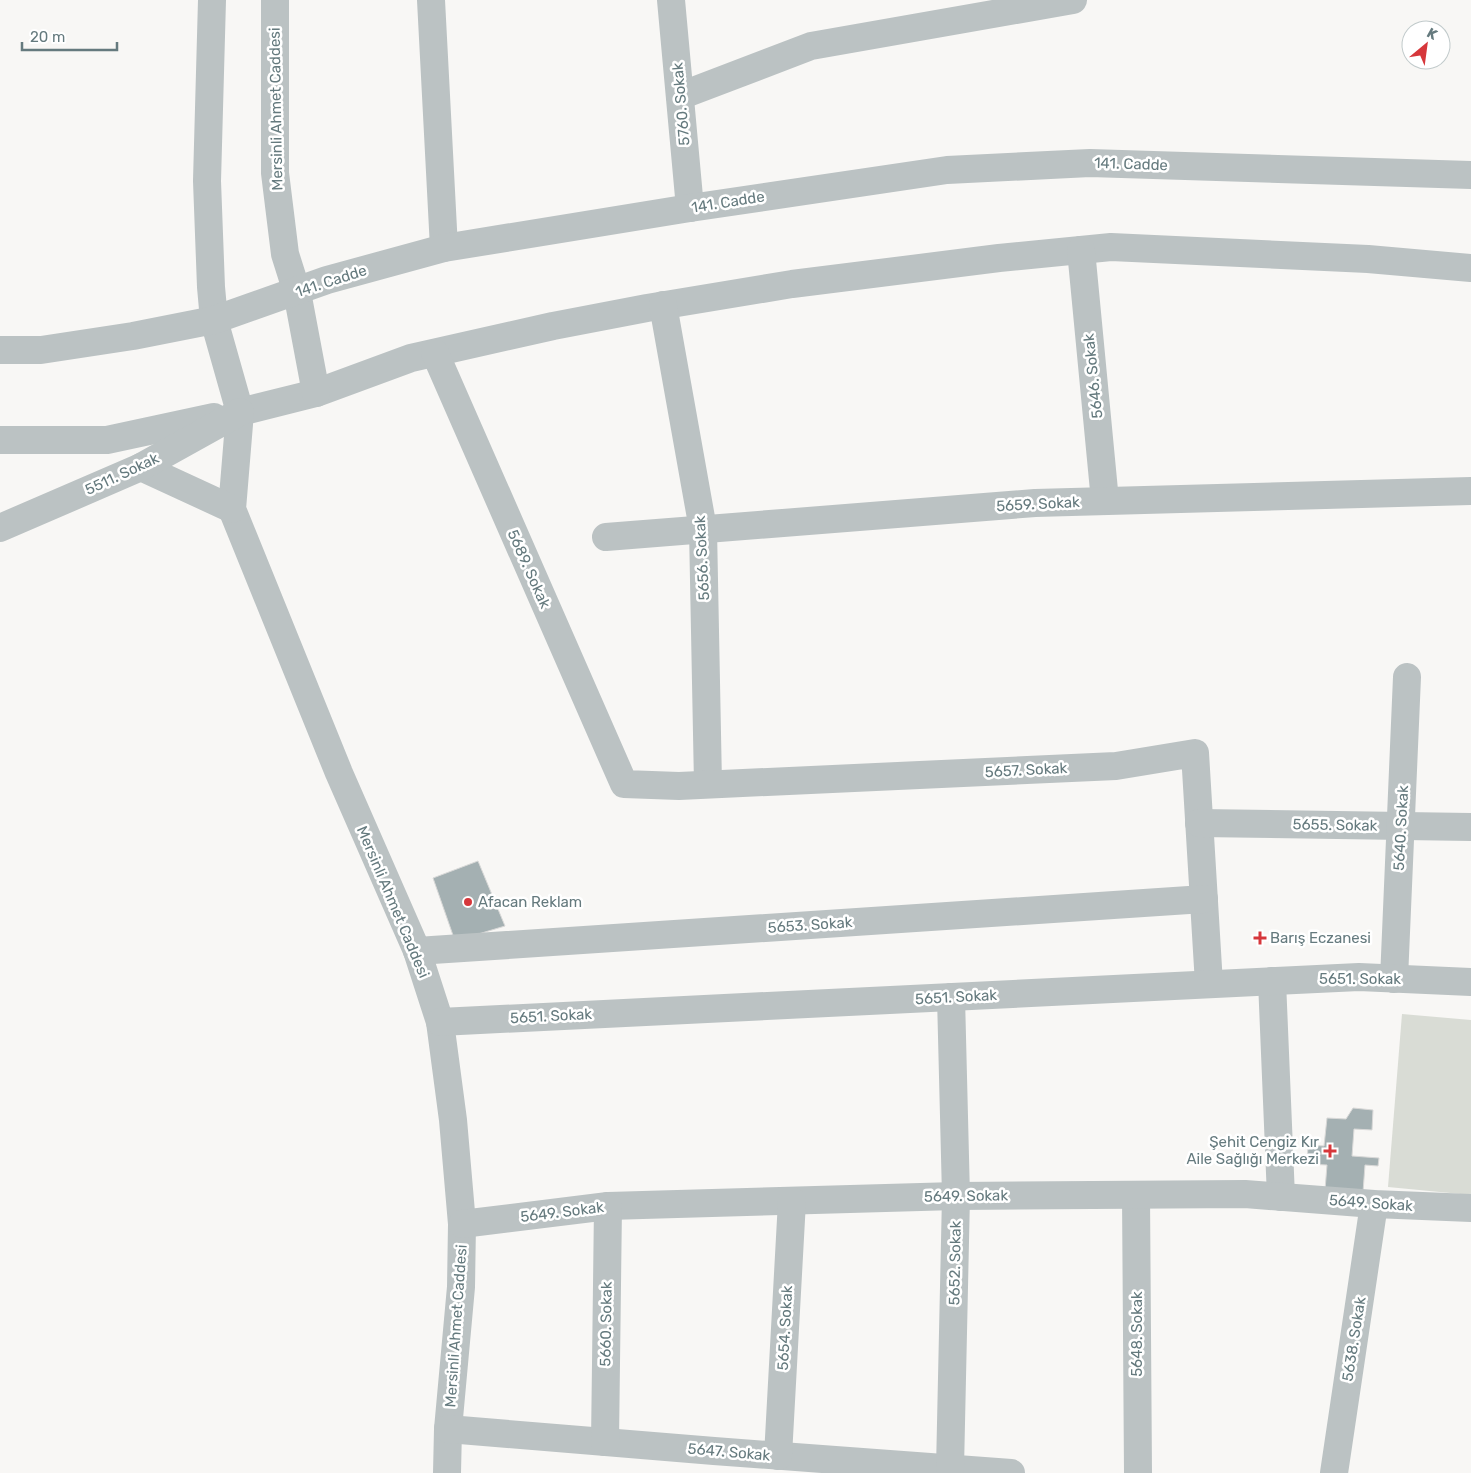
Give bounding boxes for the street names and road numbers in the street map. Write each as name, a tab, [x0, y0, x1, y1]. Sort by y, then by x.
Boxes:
street label: Mersinli Ahmet Caddesi	[266, 27, 286, 191]
street label: 5760. Sokak	[668, 61, 694, 146]
street label: 141. Cadde	[1094, 154, 1168, 174]
street label: 141. Cadde	[690, 187, 766, 217]
street label: 141. Cadde	[293, 261, 369, 301]
street label: 5646. Sokak	[1080, 332, 1106, 419]
street label: 5511. Sokak	[82, 449, 162, 499]
street label: 5659. Sokak	[996, 493, 1081, 515]
street label: 5656. Sokak	[691, 515, 713, 601]
street label: 5689. Sokak	[504, 527, 554, 611]
street label: 5657. Sokak	[984, 759, 1068, 781]
street label: 5640. Sokak	[1390, 785, 1412, 871]
street label: 5655. Sokak	[1293, 815, 1378, 835]
street label: Mersinli Ahmet Caddesi	[353, 823, 433, 981]
street label: 5653. Sokak	[767, 913, 853, 937]
street label: 5651. Sokak	[1319, 970, 1401, 988]
street label: 5651. Sokak	[915, 986, 998, 1008]
street label: 5651. Sokak	[510, 1005, 593, 1027]
street label: 5649. Sokak	[924, 1186, 1008, 1206]
street label: 5649. Sokak	[1328, 1191, 1414, 1215]
street label: 5649. Sokak	[519, 1198, 605, 1226]
street label: 5652. Sokak	[945, 1220, 965, 1305]
street label: Mersinli Ahmet Caddesi	[441, 1244, 471, 1408]
street label: 5660. Sokak	[596, 1281, 616, 1367]
street label: 5654. Sokak	[774, 1285, 796, 1371]
street label: 5648. Sokak	[1128, 1291, 1146, 1377]
street label: 5638. Sokak	[1338, 1295, 1370, 1383]
street label: 5647. Sokak	[687, 1439, 771, 1465]

